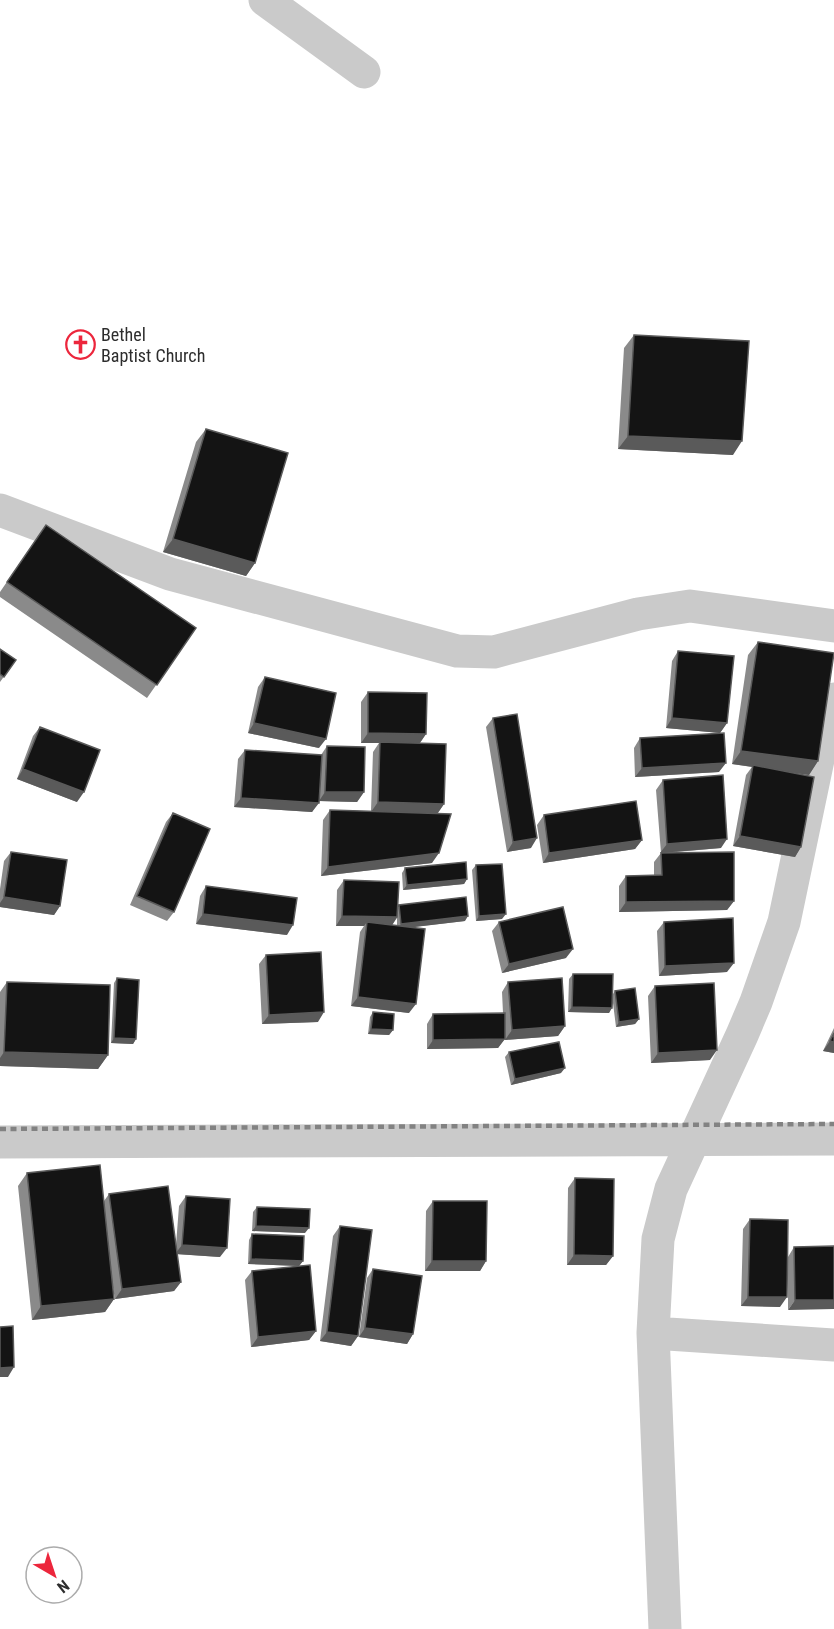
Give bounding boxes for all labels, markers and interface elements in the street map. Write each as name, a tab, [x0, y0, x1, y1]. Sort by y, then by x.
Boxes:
place label: Bethel Baptist Church	[101, 324, 205, 366]
church icon: Bethel Baptist Church	[64, 328, 96, 360]
north arrow	[24, 1545, 84, 1605]
text: N	[53, 1576, 73, 1597]

